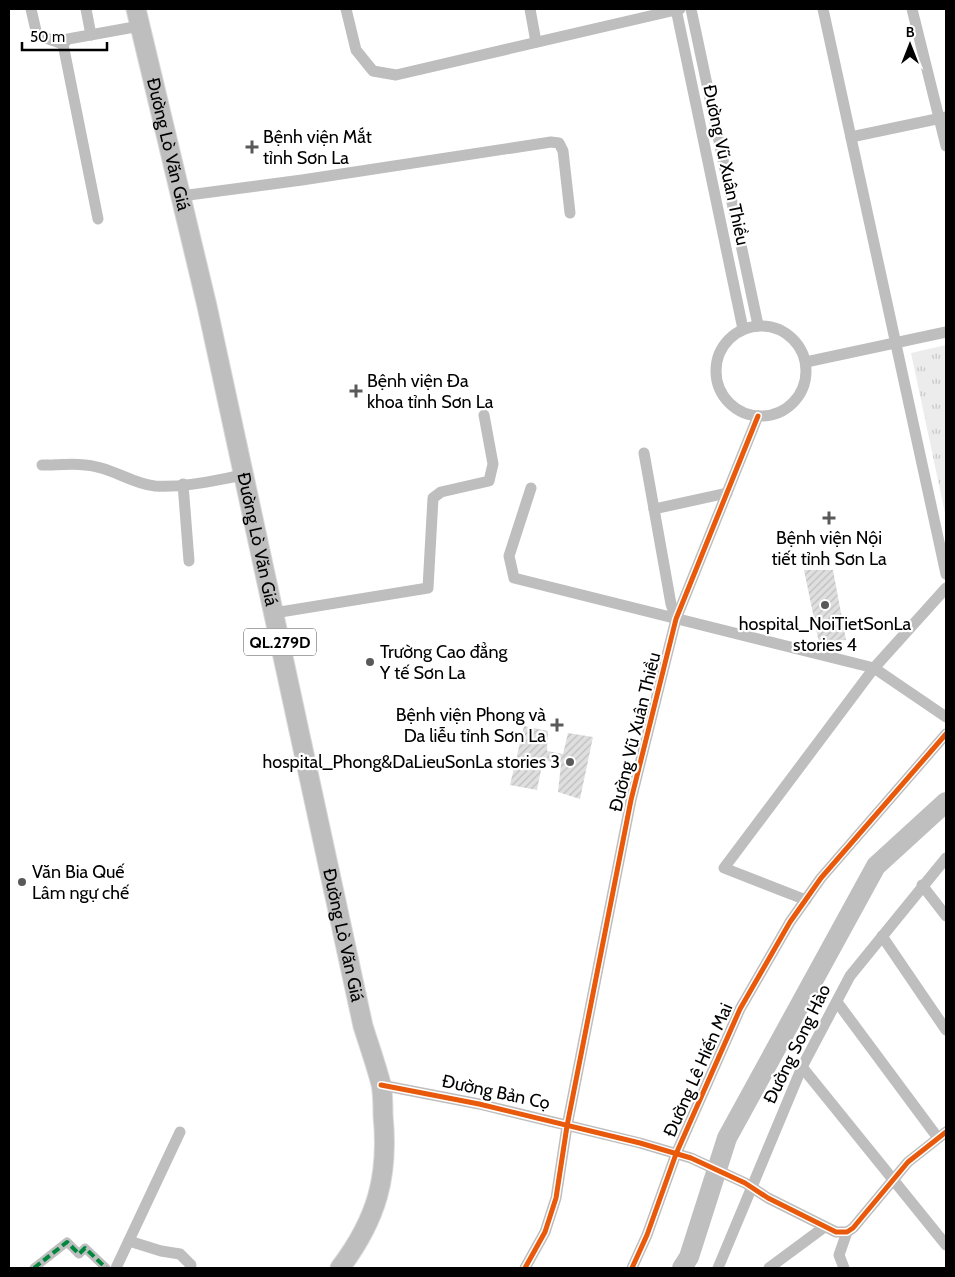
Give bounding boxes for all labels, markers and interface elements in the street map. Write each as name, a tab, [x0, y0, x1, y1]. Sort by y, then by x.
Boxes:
scale bar	[22, 20, 108, 52]
north arrow	[885, 20, 935, 70]
text: B	[906, 23, 915, 41]
text: 50 m	[30, 28, 65, 46]
street label: Đường Lò Văn Giá	[142, 76, 195, 213]
street label: Đường Vũ Xuân Thiều	[698, 83, 754, 247]
place label: Bệnh viện Mắt tỉnh Sơn La	[263, 126, 372, 169]
marker: Bệnh viện Mắt tỉnh Sơn La	[245, 140, 259, 154]
place label: Bệnh viện Đa khoa tỉnh Sơn La	[367, 370, 494, 413]
marker: Bệnh viện Đa khoa tỉnh Sơn La	[349, 384, 363, 398]
street label: Đường Lò Văn Giá	[232, 470, 283, 608]
marker: Bệnh viện Nội tiết tỉnh Sơn La	[822, 511, 836, 525]
place label: Bệnh viện Nội tiết tỉnh Sơn La	[771, 527, 887, 570]
marker: hospital_NoiTietSonLa stories 4	[819, 599, 831, 611]
place label: hospital_NoiTietSonLa stories 4	[739, 613, 912, 656]
road number: QL.279D	[244, 628, 316, 656]
place label: Trường Cao đẳng Y tế Sơn La	[379, 641, 508, 684]
street label: Đường Vũ Xuân Thiều	[605, 650, 665, 814]
marker: Trường Cao đẳng Y tế Sơn La	[364, 656, 376, 668]
place label: Bệnh viện Phong và Da liễu tỉnh Sơn La	[396, 704, 546, 747]
marker: Bệnh viện Phong và Da liễu tỉnh Sơn La	[550, 718, 564, 732]
place label: hospital_Phong&DaLieuSonLa stories 3	[263, 751, 560, 773]
marker: hospital_Phong&DaLieuSonLa stories 3	[564, 756, 576, 768]
place label: Văn Bia Quế Lâm ngự chế	[32, 861, 130, 904]
street label: Đường Lò Văn Giá	[318, 866, 369, 1004]
marker: Văn Bia Quế Lâm ngự chế	[16, 876, 28, 888]
street label: Đường Song Hào	[759, 981, 835, 1107]
street label: Đường Lê Hiến Mai	[659, 1000, 737, 1140]
street label: Đường Bản Cọ	[440, 1070, 552, 1114]

